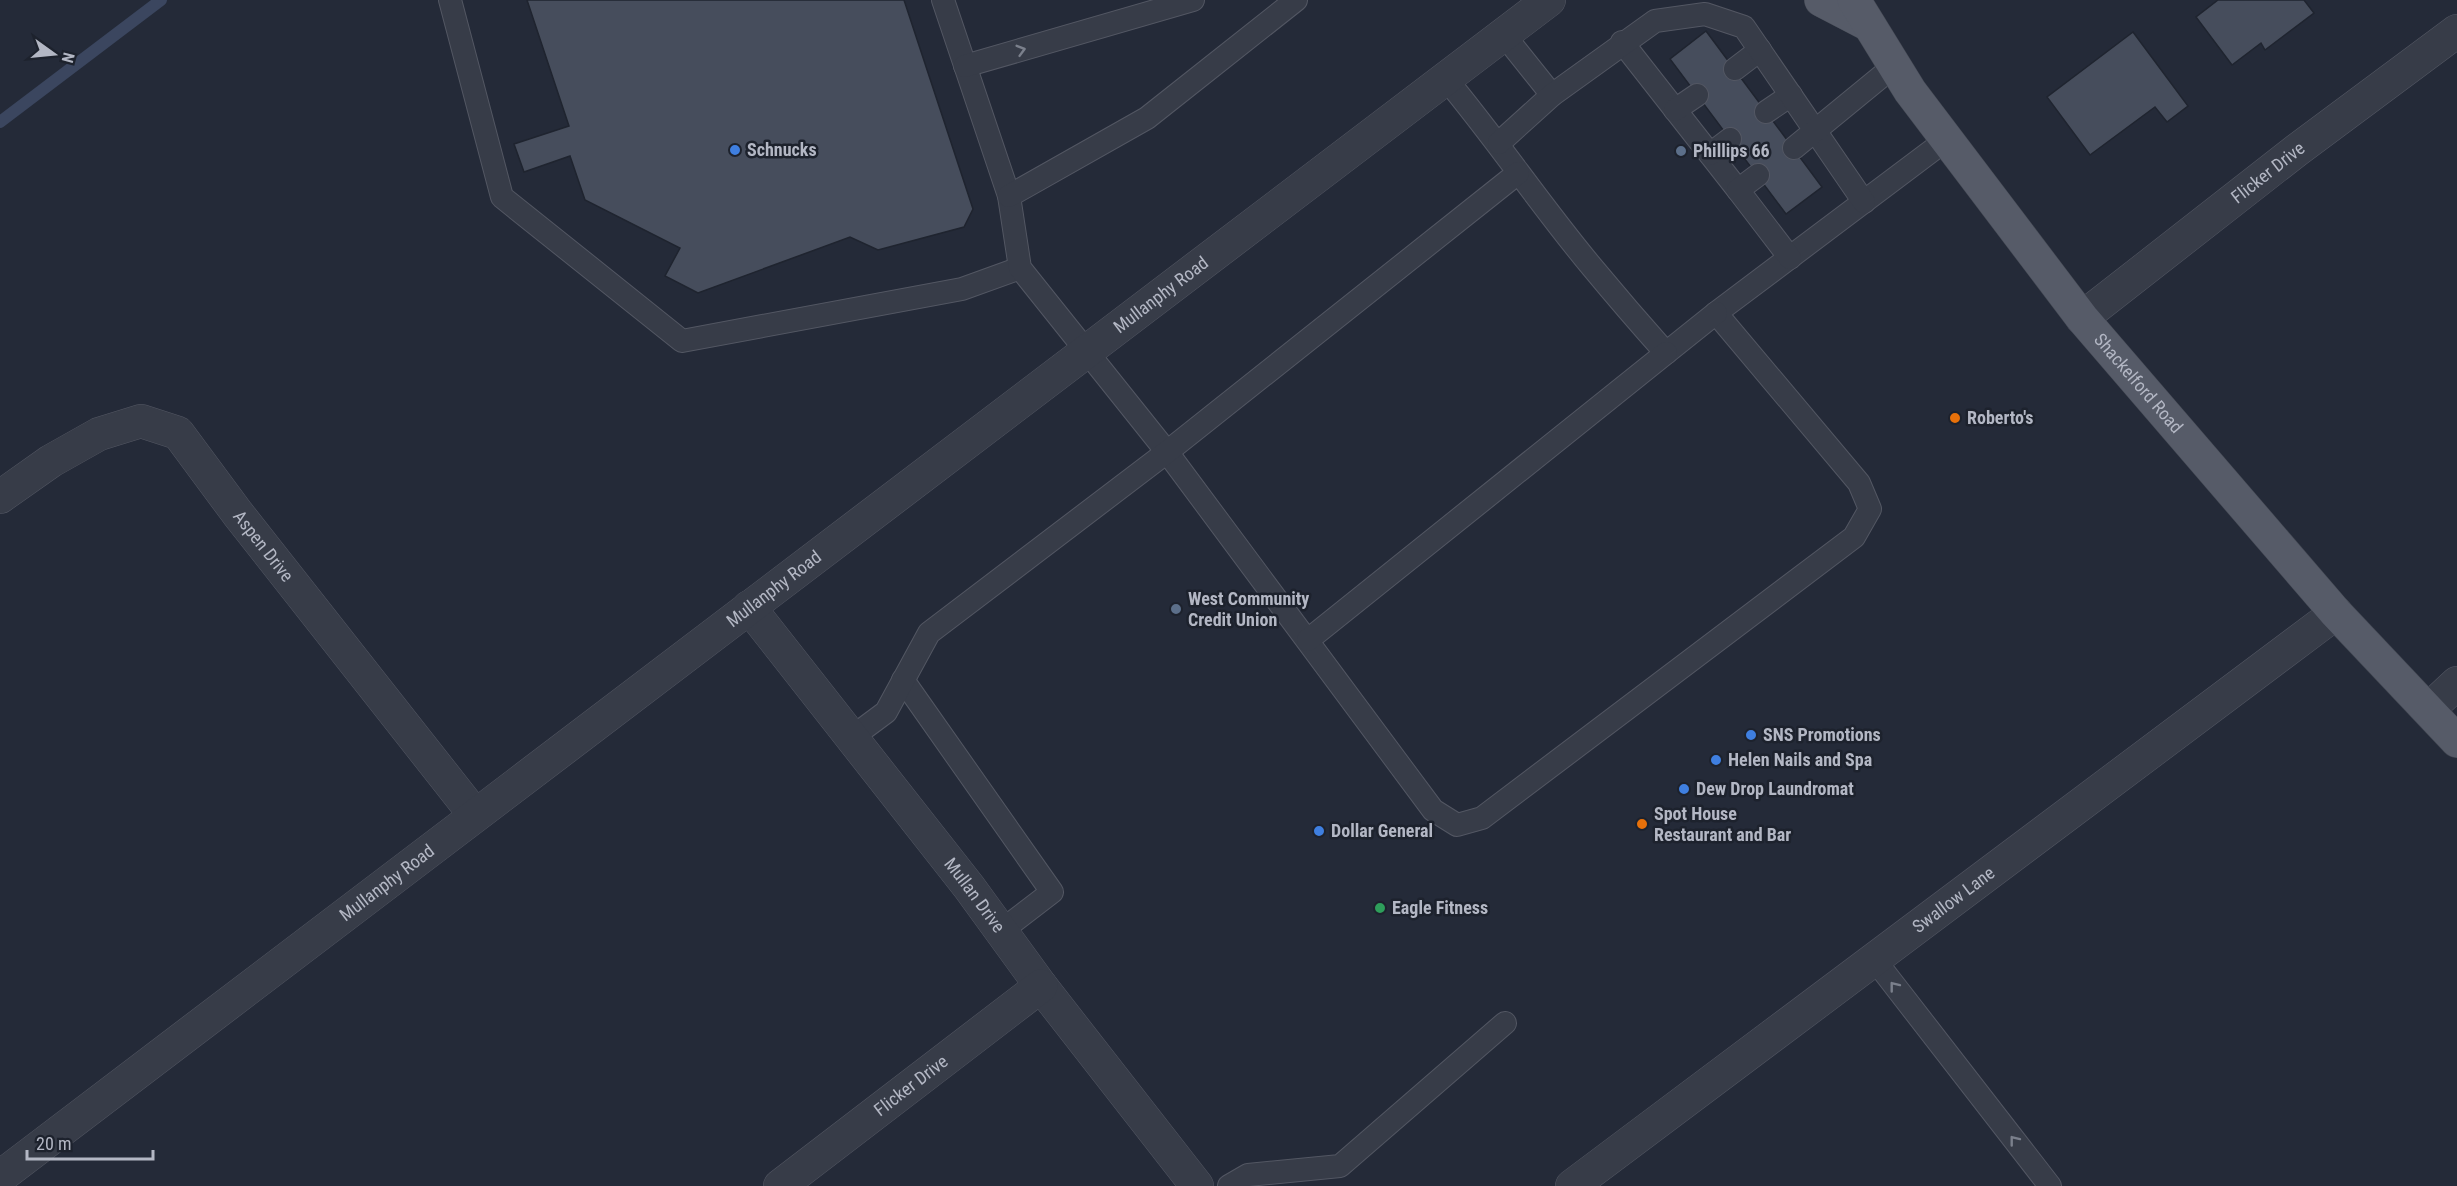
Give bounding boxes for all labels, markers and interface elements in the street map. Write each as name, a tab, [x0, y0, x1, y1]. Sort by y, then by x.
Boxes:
north arrow	[24, 24, 84, 84]
one-way arrow	[1015, 45, 1026, 57]
text: N	[58, 51, 78, 65]
street label: Flicker Drive	[2227, 137, 2308, 207]
place label: Schnucks	[747, 139, 817, 160]
place label: Phillips 66	[1693, 140, 1770, 161]
marker: Schnucks	[728, 143, 742, 157]
marker: Phillips 66	[1674, 144, 1688, 158]
street label: Mullanphy Road	[1109, 252, 1212, 337]
street label: Shackelford Road	[2090, 329, 2187, 437]
place label: Roberto's	[1967, 407, 2034, 428]
marker: Roberto's	[1948, 411, 1962, 425]
street label: Aspen Drive	[229, 506, 298, 586]
street label: Mullanphy Road	[722, 546, 825, 631]
place label: West Community Credit Union	[1188, 588, 1309, 630]
marker: West Community Credit Union	[1169, 602, 1183, 616]
place label: SNS Promotions	[1763, 724, 1881, 745]
marker: SNS Promotions	[1744, 728, 1758, 742]
place label: Helen Nails and Spa	[1728, 749, 1872, 770]
marker: Helen Nails and Spa	[1709, 753, 1723, 767]
place label: Dew Drop Laundromat	[1696, 778, 1854, 799]
marker: Dew Drop Laundromat	[1677, 782, 1691, 796]
place label: Spot House Restaurant and Bar	[1654, 803, 1791, 845]
marker: Spot House Restaurant and Bar	[1635, 817, 1649, 831]
place label: Dollar General	[1331, 820, 1433, 841]
marker: Dollar General	[1312, 824, 1326, 838]
street label: Mullanphy Road	[335, 840, 438, 925]
street label: Mullan Drive	[940, 853, 1010, 936]
street label: Swallow Lane	[1908, 862, 1998, 937]
place label: Eagle Fitness	[1392, 897, 1488, 918]
marker: Eagle Fitness	[1373, 901, 1387, 915]
one-way arrow	[1891, 981, 1902, 992]
street label: Flicker Drive	[870, 1050, 952, 1120]
scale bar	[27, 1123, 153, 1161]
text: 20 m	[36, 1133, 71, 1154]
one-way arrow	[2010, 1135, 2021, 1146]

